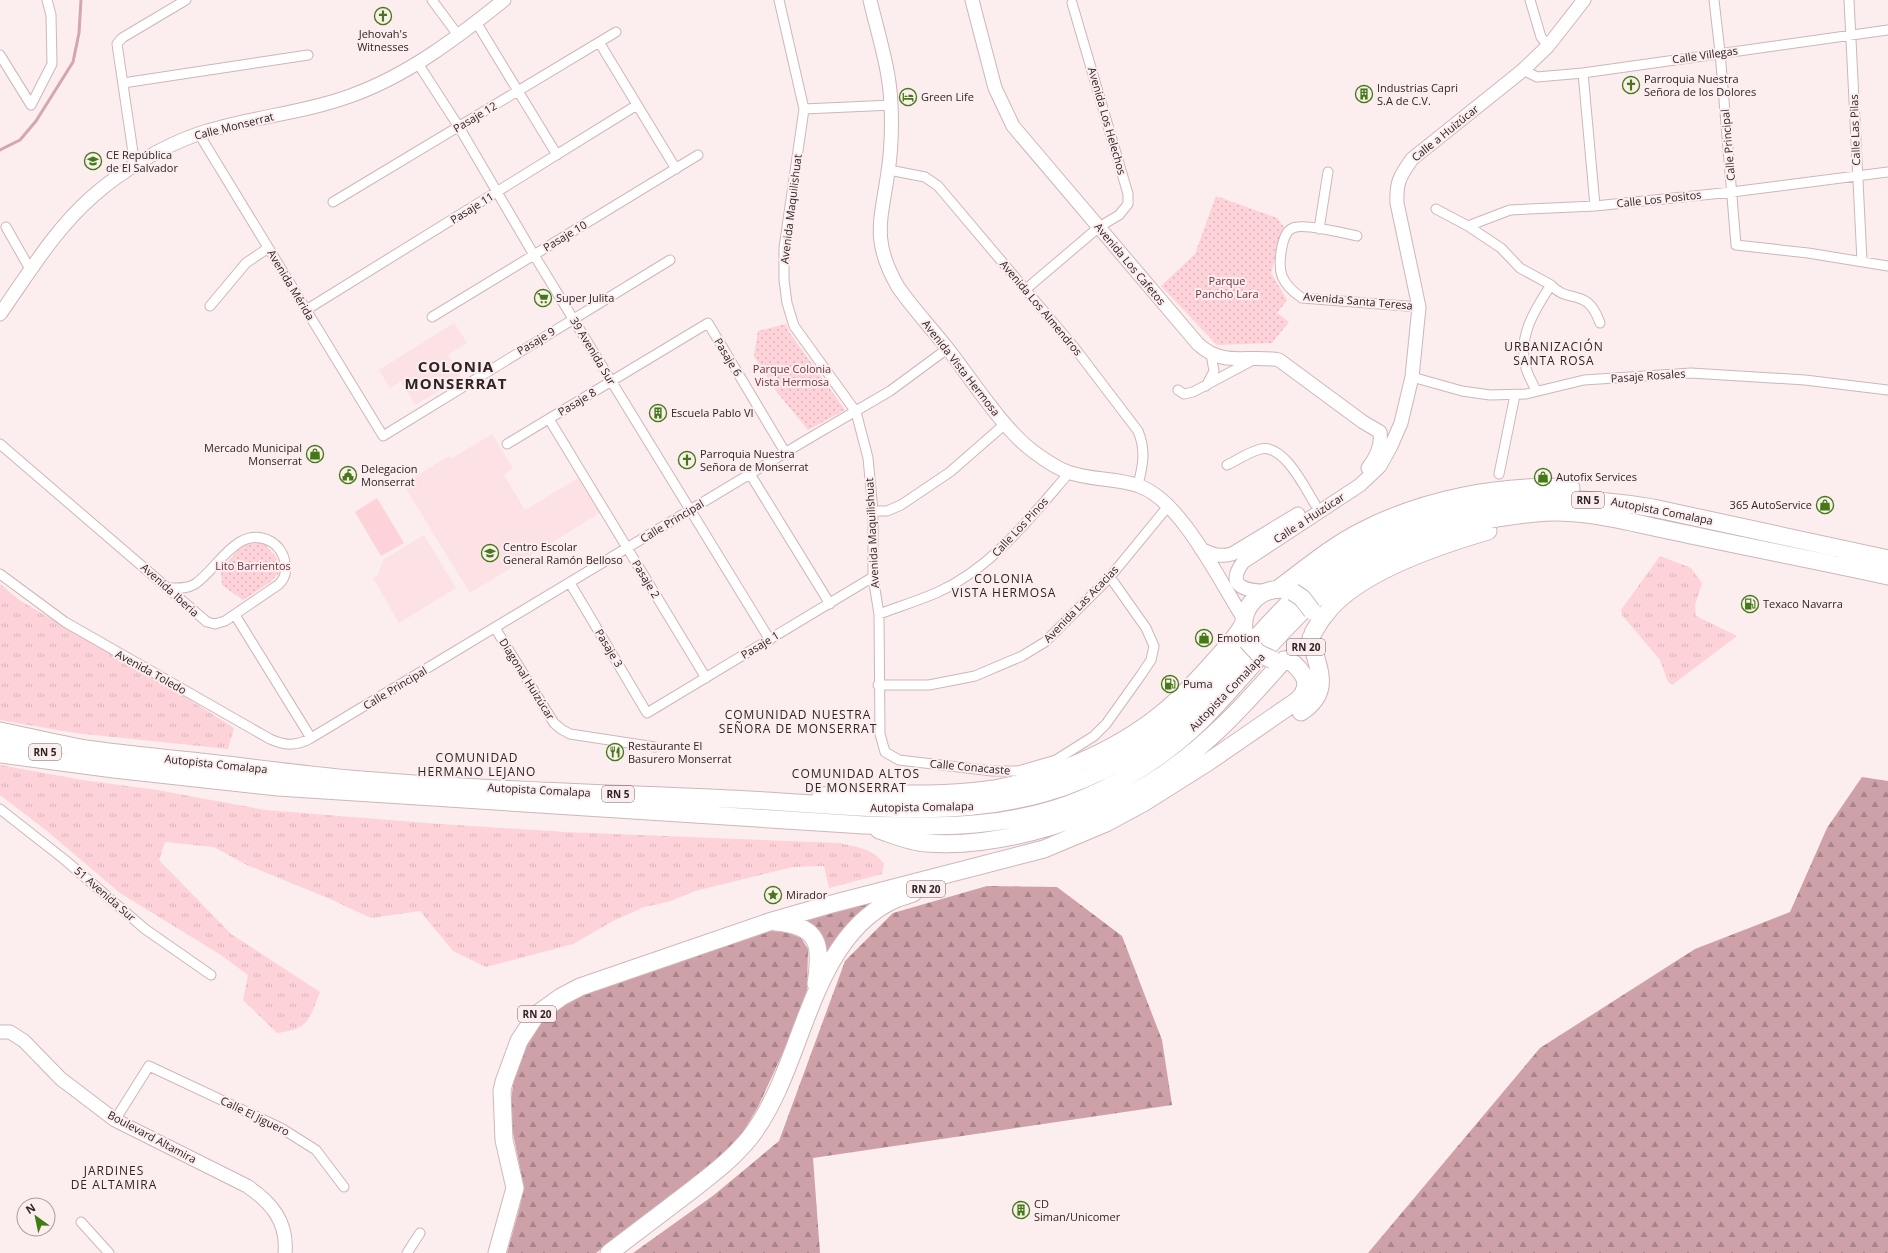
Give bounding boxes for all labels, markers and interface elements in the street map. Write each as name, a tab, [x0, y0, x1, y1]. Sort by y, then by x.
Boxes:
church icon: Jehovah's Witnesses	[373, 6, 393, 26]
place label: Jehovah's Witnesses	[357, 26, 409, 54]
street label: Calle Villegas	[1671, 42, 1739, 67]
street label: Avenida Los Helechos	[1085, 65, 1130, 176]
place label: Parroquia Nuestra Señora de los Dolores	[1644, 71, 1756, 99]
church icon: Parroquia Nuestra Señora de los Dolores	[1621, 75, 1641, 95]
place label: Industrias Capri S.A de C.V.	[1377, 80, 1458, 108]
building icon: Industrias Capri S.A de C.V.	[1354, 84, 1374, 104]
hotel icon: Green Life	[898, 87, 918, 107]
place label: Green Life	[921, 89, 974, 104]
street label: Calle Las Pilas	[1846, 94, 1863, 166]
street label: Pasaje 12	[450, 98, 499, 135]
street label: Calle a Huizúcar	[1408, 101, 1482, 164]
street label: Calle Monserrat	[193, 108, 275, 143]
street label: Calle Principal	[1717, 109, 1738, 182]
place label: CE República de El Salvador	[106, 147, 178, 175]
school or university icon: CE República de El Salvador	[83, 151, 103, 171]
street label: Avenida Maquilishuat	[776, 153, 805, 265]
street label: Calle Los Positos	[1616, 187, 1702, 210]
street label: Pasaje 11	[447, 188, 496, 227]
street label: Pasaje 10	[540, 217, 589, 254]
street label: Avenida Los Cafetos	[1092, 219, 1169, 308]
street label: Avenida Mérida	[264, 247, 318, 323]
street label: Avenida Los Almendros	[997, 257, 1086, 359]
park label: Parque Pancho Lara	[1195, 273, 1259, 301]
supermarket icon: Super Julita	[533, 288, 553, 308]
street label: Avenida Santa Teresa	[1303, 288, 1413, 313]
place label: Super Julita	[556, 290, 614, 305]
street label: 39 Avenida Sur	[567, 314, 620, 388]
street label: Avenida Vista Hermosa	[919, 316, 1004, 419]
street label: Pasaje 9	[514, 323, 558, 358]
street label: Pasaje 6	[711, 335, 746, 379]
district label: URBANIZACIÓN SANTA ROSA	[1504, 338, 1604, 369]
district label: COLONIA MONSERRAT	[405, 356, 507, 393]
park label: Parque Colonia Vista Hermosa	[753, 361, 831, 389]
street label: Pasaje Rosales	[1610, 365, 1686, 386]
street label: Pasaje 8	[555, 384, 599, 419]
building icon: Escuela Pablo VI	[648, 403, 668, 423]
place label: Escuela Pablo VI	[671, 405, 754, 420]
place label: Mercado Municipal Monserrat	[204, 440, 302, 468]
shop icon: Mercado Municipal Monserrat	[305, 444, 325, 464]
place label: Parroquia Nuestra Señora de Monserrat	[700, 446, 809, 474]
church icon: Parroquia Nuestra Señora de Monserrat	[677, 450, 697, 470]
place label: Delegacion Monserrat	[361, 461, 418, 489]
public building icon: Delegacion Monserrat	[338, 465, 358, 485]
shop icon: Autofix Services	[1533, 467, 1553, 487]
place label: Autofix Services	[1556, 469, 1637, 484]
street label: Avenida Maquilishuat	[861, 477, 882, 589]
street label: Calle a Huizúcar	[1270, 489, 1348, 546]
road number: RN 5	[1572, 492, 1604, 508]
street label: Autopista Comalapa	[1610, 493, 1714, 528]
street label: Calle Los Pinos	[988, 494, 1051, 560]
shop icon: 365 AutoService	[1815, 495, 1835, 515]
street label: Calle Principal	[637, 496, 706, 546]
place label: 365 AutoService	[1730, 497, 1812, 512]
place label: Centro Escolar General Ramón Belloso	[503, 539, 623, 567]
school or university icon: Centro Escolar General Ramón Belloso	[480, 543, 500, 563]
street label: Pasaje 2	[629, 557, 664, 601]
park label: Lito Barrientos	[215, 558, 291, 573]
street label: Avenida Iberia	[138, 560, 203, 620]
street label: Avenida Las Acacias	[1040, 562, 1121, 645]
district label: COLONIA VISTA HERMOSA	[952, 570, 1056, 601]
fuel station icon: Texaco Navarra	[1740, 594, 1760, 614]
place label: Texaco Navarra	[1763, 596, 1843, 611]
street label: Pasaje 3	[592, 626, 627, 670]
street label: Pasaje 1	[738, 627, 782, 662]
shop icon: Emotion	[1194, 628, 1214, 648]
place label: Emotion	[1217, 630, 1260, 645]
street label: Diagonal Huizúcar	[496, 635, 559, 723]
road number: RN 20	[1287, 639, 1325, 655]
street label: Avenida Toledo	[113, 646, 190, 697]
street label: Autopista Comalapa	[1185, 649, 1268, 734]
street label: Calle Principal	[360, 663, 429, 713]
fuel station icon: Puma	[1160, 674, 1180, 694]
place label: Puma	[1183, 676, 1213, 691]
district label: COMUNIDAD NUESTRA SEÑORA DE MONSERRAT	[719, 706, 877, 737]
place label: Restaurante El Basurero Monserrat	[628, 738, 732, 766]
restaurant icon: Restaurante El Basurero Monserrat	[605, 742, 625, 762]
road number: RN 5	[29, 744, 61, 760]
district label: COMUNIDAD HERMANO LEJANO	[418, 749, 536, 780]
street label: Autopista Comalapa	[164, 751, 268, 776]
street label: Calle Conacaste	[929, 756, 1011, 777]
district label: COMUNIDAD ALTOS DE MONSERRAT	[792, 765, 920, 796]
street label: Autopista Comalapa	[487, 779, 591, 800]
road number: RN 5	[602, 786, 634, 802]
street label: Autopista Comalapa	[870, 798, 974, 815]
street label: 51 Avenida Sur	[72, 863, 140, 925]
road number: RN 20	[907, 881, 945, 897]
place icon: Mirador	[763, 885, 783, 905]
place label: Mirador	[786, 887, 828, 902]
road number: RN 20	[518, 1006, 556, 1022]
street label: Calle El Jiguero	[218, 1092, 293, 1139]
street label: Boulevard Altamira	[105, 1107, 199, 1166]
district label: JARDINES DE ALTAMIRA	[71, 1162, 157, 1193]
place label: CD Siman/Unicomer	[1034, 1196, 1121, 1224]
north arrow	[16, 1197, 56, 1237]
text: N	[22, 1199, 38, 1217]
building icon: CD Siman/Unicomer	[1011, 1200, 1031, 1220]

